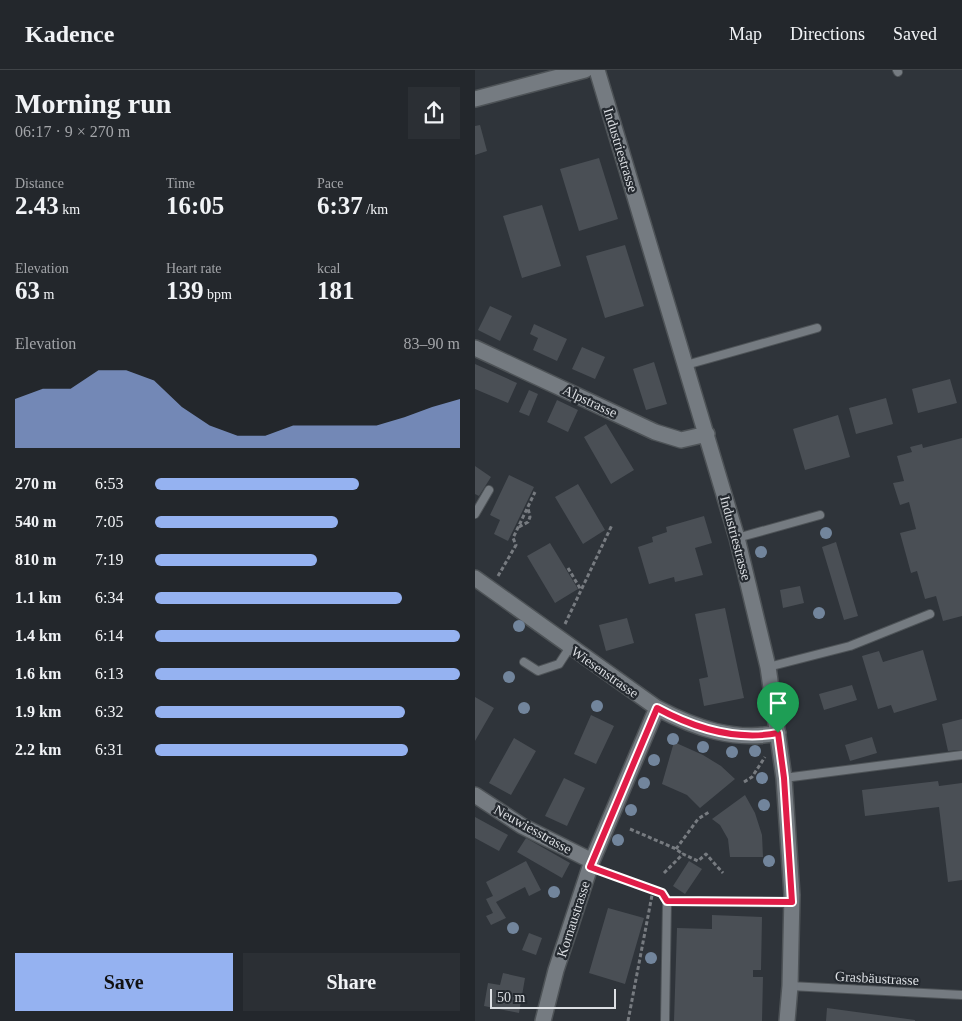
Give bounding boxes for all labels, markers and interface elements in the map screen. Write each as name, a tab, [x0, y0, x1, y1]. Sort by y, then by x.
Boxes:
text: Kadence	[25, 21, 114, 47]
text: Map	[729, 24, 762, 44]
text: Directions	[790, 24, 865, 44]
text: Saved	[893, 24, 937, 44]
button: share	[408, 87, 460, 139]
text: Morning run	[15, 88, 171, 119]
street label: Industriestrasse	[601, 106, 640, 194]
text: 06:17 · 9 × 270 m	[15, 123, 130, 140]
text: Distance	[15, 176, 64, 191]
text: Time	[166, 176, 195, 191]
text: Pace	[317, 176, 343, 191]
text: 2.43	[15, 192, 59, 219]
text: 16:05	[166, 192, 224, 219]
text: 6:37	[317, 192, 363, 219]
text: km	[59, 202, 80, 217]
text: /km	[363, 202, 388, 217]
text: Elevation	[15, 261, 69, 276]
text: Heart rate	[166, 261, 222, 276]
text: kcal	[317, 261, 340, 276]
text: 63	[15, 277, 40, 304]
text: 139	[166, 277, 204, 304]
text: 181	[317, 277, 355, 304]
text: m	[40, 287, 54, 302]
text: bpm	[204, 287, 232, 302]
text: Elevation	[15, 335, 76, 352]
text: 83–90 m	[404, 335, 460, 352]
street label: Alpstrasse	[560, 382, 619, 421]
text: 270 m	[15, 475, 56, 492]
text: 6:53	[95, 475, 123, 492]
street label: Industriestrasse	[717, 494, 754, 582]
text: 540 m	[15, 513, 56, 530]
text: 7:05	[95, 513, 123, 530]
text: 810 m	[15, 551, 56, 568]
text: 7:19	[95, 551, 123, 568]
text: 1.1 km	[15, 589, 61, 606]
text: 6:34	[95, 589, 123, 606]
text: 1.4 km	[15, 627, 61, 644]
text: 6:14	[95, 627, 123, 644]
street label: Wiesenstrasse	[568, 644, 641, 701]
text: 1.6 km	[15, 665, 61, 682]
text: 6:13	[95, 665, 123, 682]
pin	[757, 682, 799, 733]
icon: arrive	[764, 689, 792, 717]
text: 1.9 km	[15, 703, 61, 720]
text: 6:32	[95, 703, 123, 720]
text: 2.2 km	[15, 741, 61, 758]
text: 6:31	[95, 741, 123, 758]
street label: Neuwiesstrasse	[491, 802, 574, 857]
street label: Kornaustrasse	[554, 879, 593, 959]
button: Save	[15, 953, 233, 1011]
button: Share	[243, 953, 460, 1011]
street label: Grasbäustrasse	[835, 969, 919, 988]
scale bar	[490, 986, 616, 1009]
text: 50 m	[497, 990, 525, 1005]

